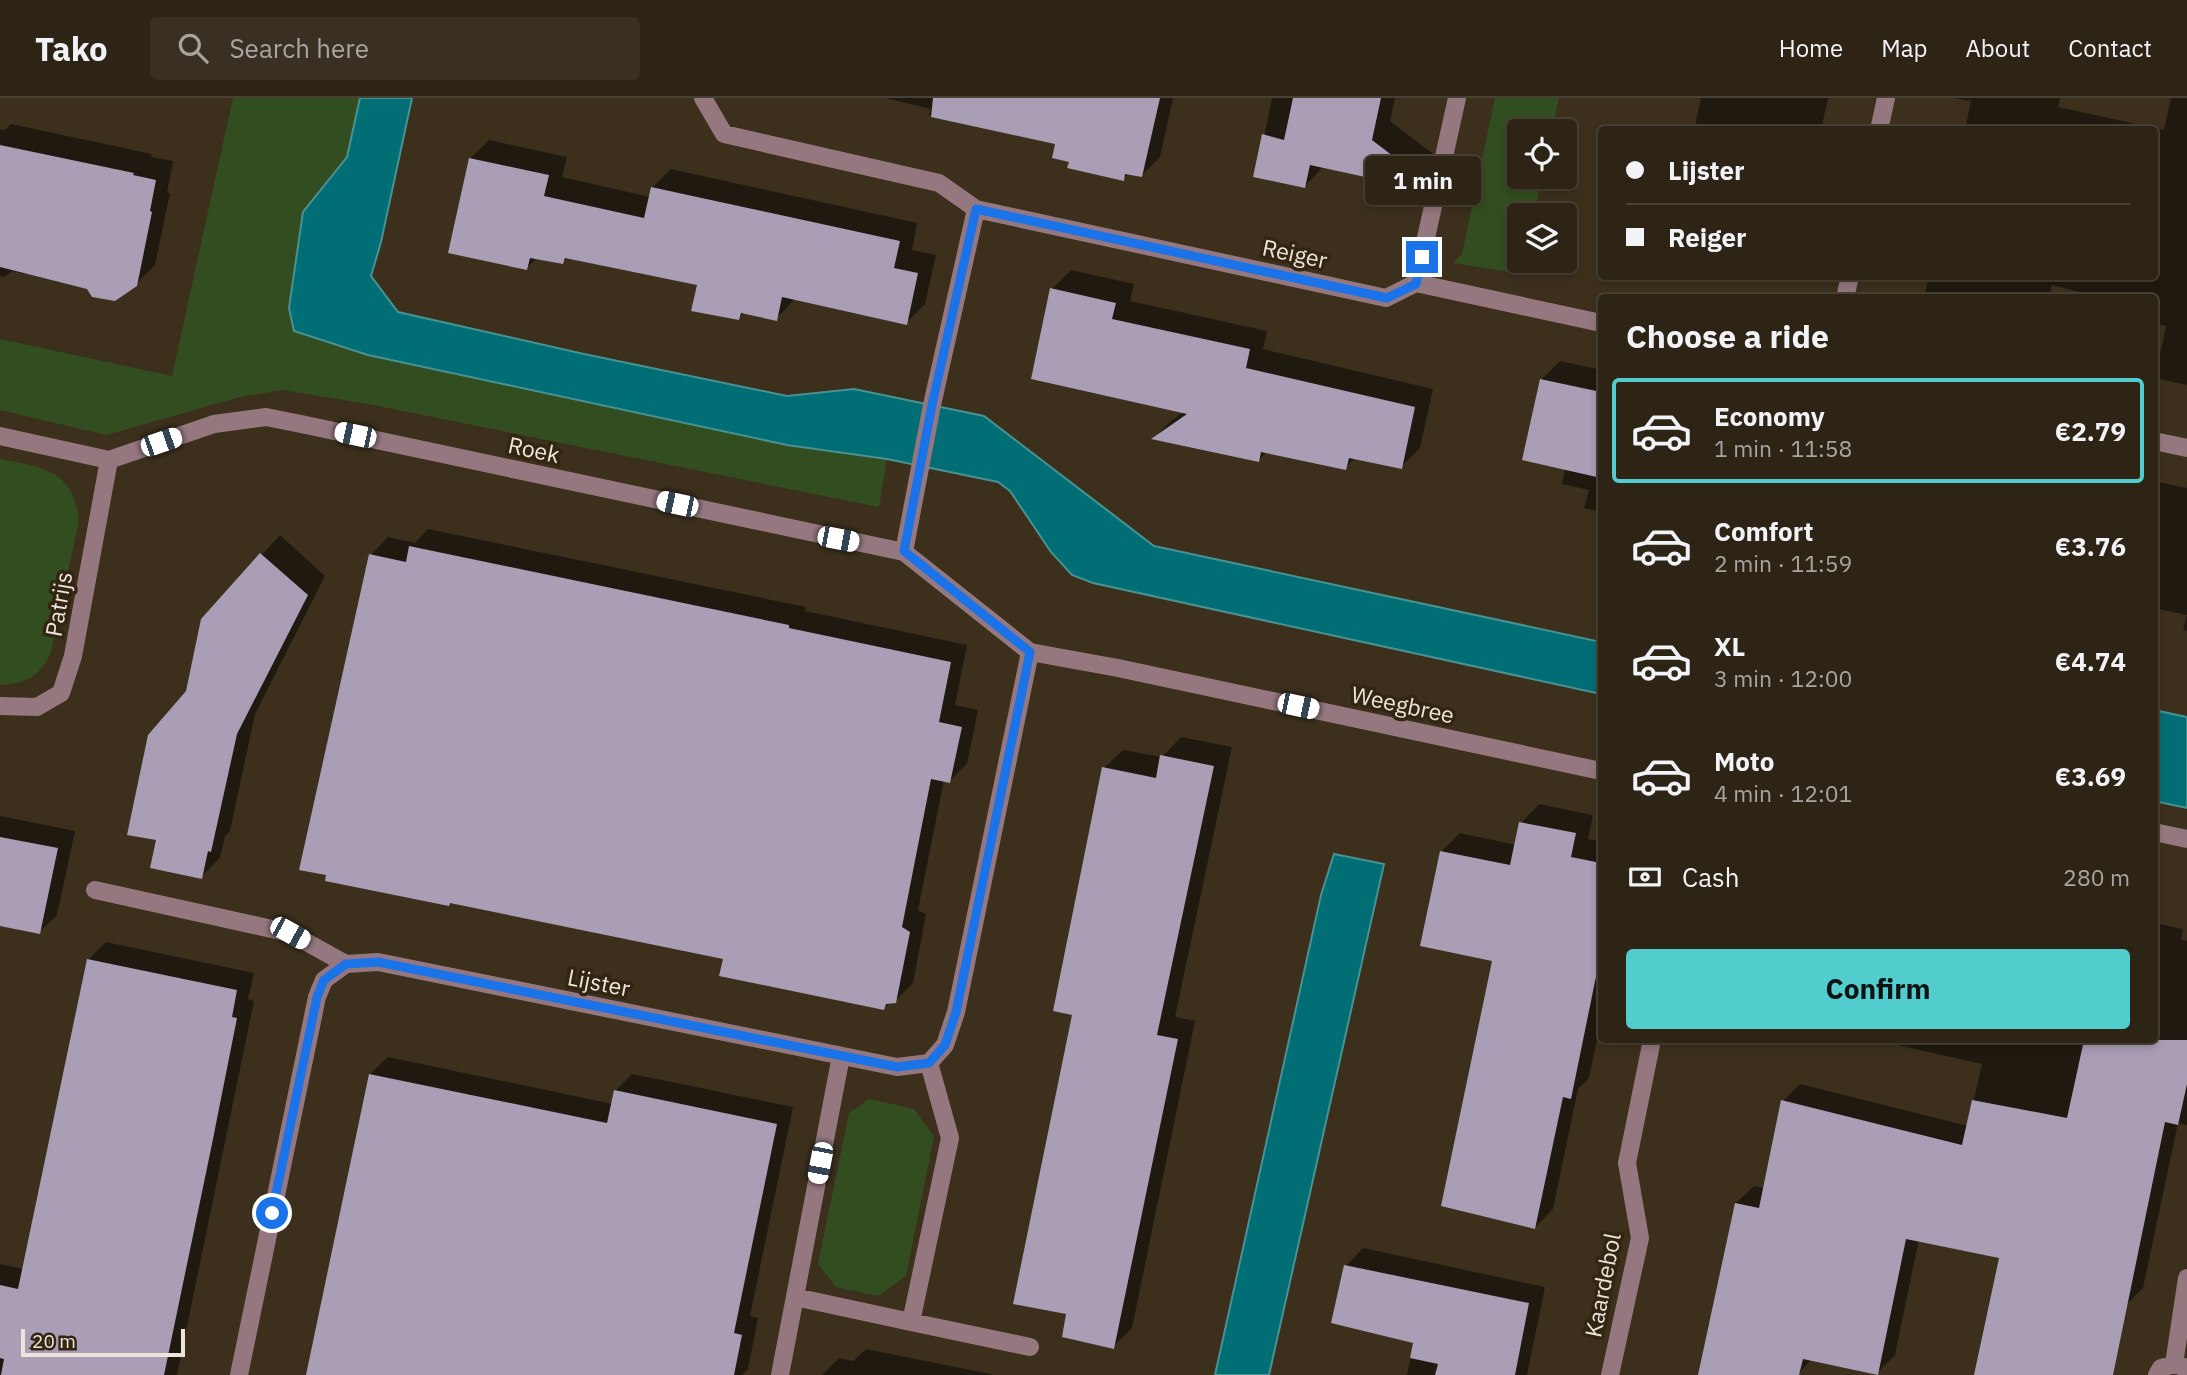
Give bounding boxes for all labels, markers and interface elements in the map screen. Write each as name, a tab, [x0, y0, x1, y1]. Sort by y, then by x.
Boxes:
search box	[150, 17, 640, 80]
text: Tako	[35, 27, 108, 70]
icon: search	[174, 29, 212, 67]
text: Search here	[230, 31, 369, 65]
text: Home	[1779, 32, 1843, 64]
text: Map	[1881, 32, 1927, 64]
text: About	[1965, 32, 2030, 64]
text: Contact	[2068, 32, 2152, 64]
map controls	[1507, 119, 1577, 273]
button: locate	[1507, 119, 1577, 189]
text: Lijster	[1668, 153, 1745, 187]
callout: 1 min	[1364, 156, 1480, 204]
text: 1 min	[1393, 165, 1453, 195]
button: layers	[1507, 203, 1577, 273]
text: Reiger	[1668, 220, 1747, 254]
street label: Reiger	[1260, 231, 1331, 275]
route end	[1406, 241, 1438, 273]
text: Choose a ride	[1626, 315, 1829, 357]
icon: car	[1630, 399, 1693, 462]
text: Economy	[1714, 399, 1825, 433]
text: €2.79	[2055, 414, 2126, 448]
car	[333, 420, 378, 450]
car	[138, 425, 185, 459]
street label: Roek	[505, 429, 563, 469]
text: 1 min · 11:58	[1714, 433, 1852, 463]
car	[655, 489, 700, 519]
icon: car	[1630, 514, 1693, 577]
text: Comfort	[1714, 514, 1813, 548]
car	[816, 525, 861, 553]
text: €3.76	[2055, 529, 2126, 563]
text: 2 min · 11:59	[1714, 548, 1852, 578]
street label: Patrijs	[38, 569, 78, 639]
icon: car	[1630, 629, 1693, 692]
text: XL	[1714, 629, 1745, 663]
text: €4.74	[2055, 644, 2126, 678]
text: 3 min · 12:00	[1714, 663, 1852, 693]
street label: Weegbree	[1349, 678, 1457, 730]
car	[1276, 691, 1321, 721]
icon: car	[1630, 744, 1693, 807]
text: Moto	[1714, 744, 1774, 778]
text: €3.69	[2055, 759, 2126, 793]
text: 4 min · 12:01	[1714, 778, 1852, 808]
icon: cash	[1626, 858, 1664, 896]
text: Cash	[1682, 860, 1739, 894]
text: 280 m	[2063, 862, 2130, 892]
car	[267, 914, 314, 952]
button: Confirm	[1626, 949, 2130, 1029]
street label: Lijster	[565, 961, 633, 1003]
car	[806, 1140, 835, 1186]
route start	[256, 1197, 288, 1229]
street label: Kaardebol	[1577, 1230, 1627, 1340]
scale bar	[21, 1326, 186, 1358]
text: 20 m	[32, 1329, 76, 1353]

